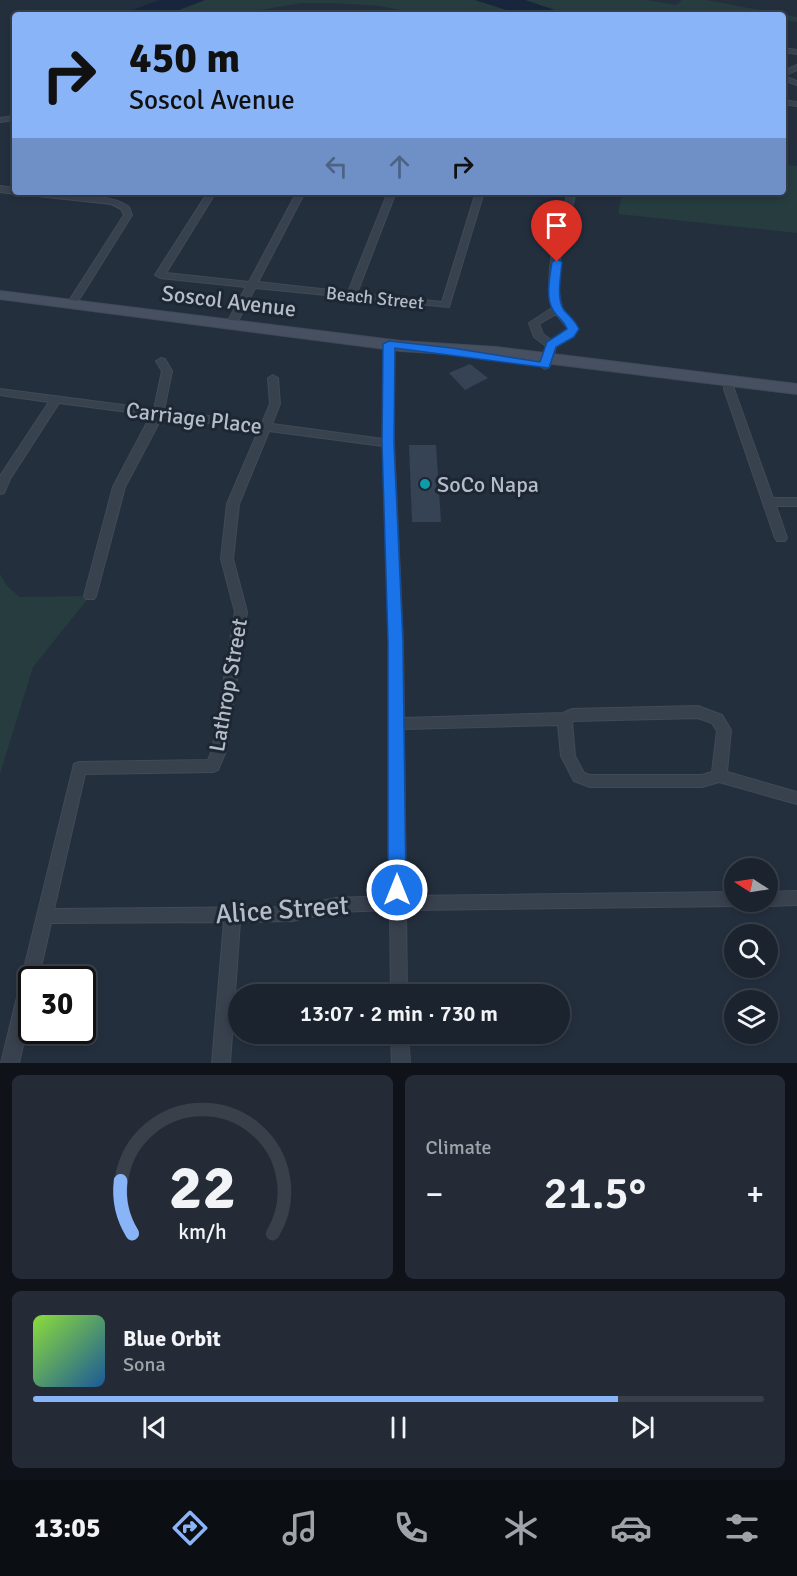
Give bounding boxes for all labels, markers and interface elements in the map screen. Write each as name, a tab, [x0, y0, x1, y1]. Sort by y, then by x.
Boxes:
text: 450 m	[129, 33, 240, 84]
icon: right	[30, 36, 108, 114]
text: Soscol Avenue	[129, 84, 295, 117]
icon: left	[320, 150, 353, 183]
icon: ahead	[383, 150, 416, 183]
icon: right	[446, 150, 479, 183]
pin	[531, 200, 582, 262]
icon: arrive	[540, 209, 573, 242]
street label: Soscol Avenue	[160, 279, 298, 323]
street label: Beach Street	[325, 282, 425, 314]
street label: Carriage Place	[125, 396, 263, 440]
place label: SoCo Napa	[437, 471, 539, 498]
marker: SoCo Napa	[418, 477, 432, 491]
street label: Lathrop Street	[203, 616, 253, 754]
position arrow	[365, 858, 429, 922]
north arrow	[724, 858, 778, 912]
map controls	[724, 858, 778, 1044]
street label: Alice Street	[214, 889, 350, 931]
button: search	[724, 924, 778, 978]
speed limit sign: 30	[18, 966, 96, 1044]
button: layers	[724, 990, 778, 1044]
text: 13:07 · 2 min · 730 m	[300, 1000, 498, 1027]
text: Climate	[426, 1135, 491, 1160]
text: 22	[169, 1149, 236, 1226]
text: 21.5°	[543, 1166, 646, 1221]
text: −	[426, 1174, 443, 1215]
text: +	[746, 1174, 764, 1215]
text: km/h	[178, 1219, 227, 1245]
text: Blue Orbit	[123, 1325, 221, 1352]
text: Sona	[123, 1352, 166, 1377]
icon: previous	[138, 1411, 171, 1444]
icon: pause	[382, 1411, 415, 1444]
icon: next	[626, 1411, 659, 1444]
icon: directions	[169, 1507, 211, 1549]
icon: music	[279, 1507, 321, 1549]
icon: phone	[390, 1507, 432, 1549]
icon: climate	[500, 1507, 542, 1549]
icon: car	[610, 1507, 652, 1549]
icon: filters	[721, 1507, 763, 1549]
text: 13:05	[34, 1512, 100, 1545]

